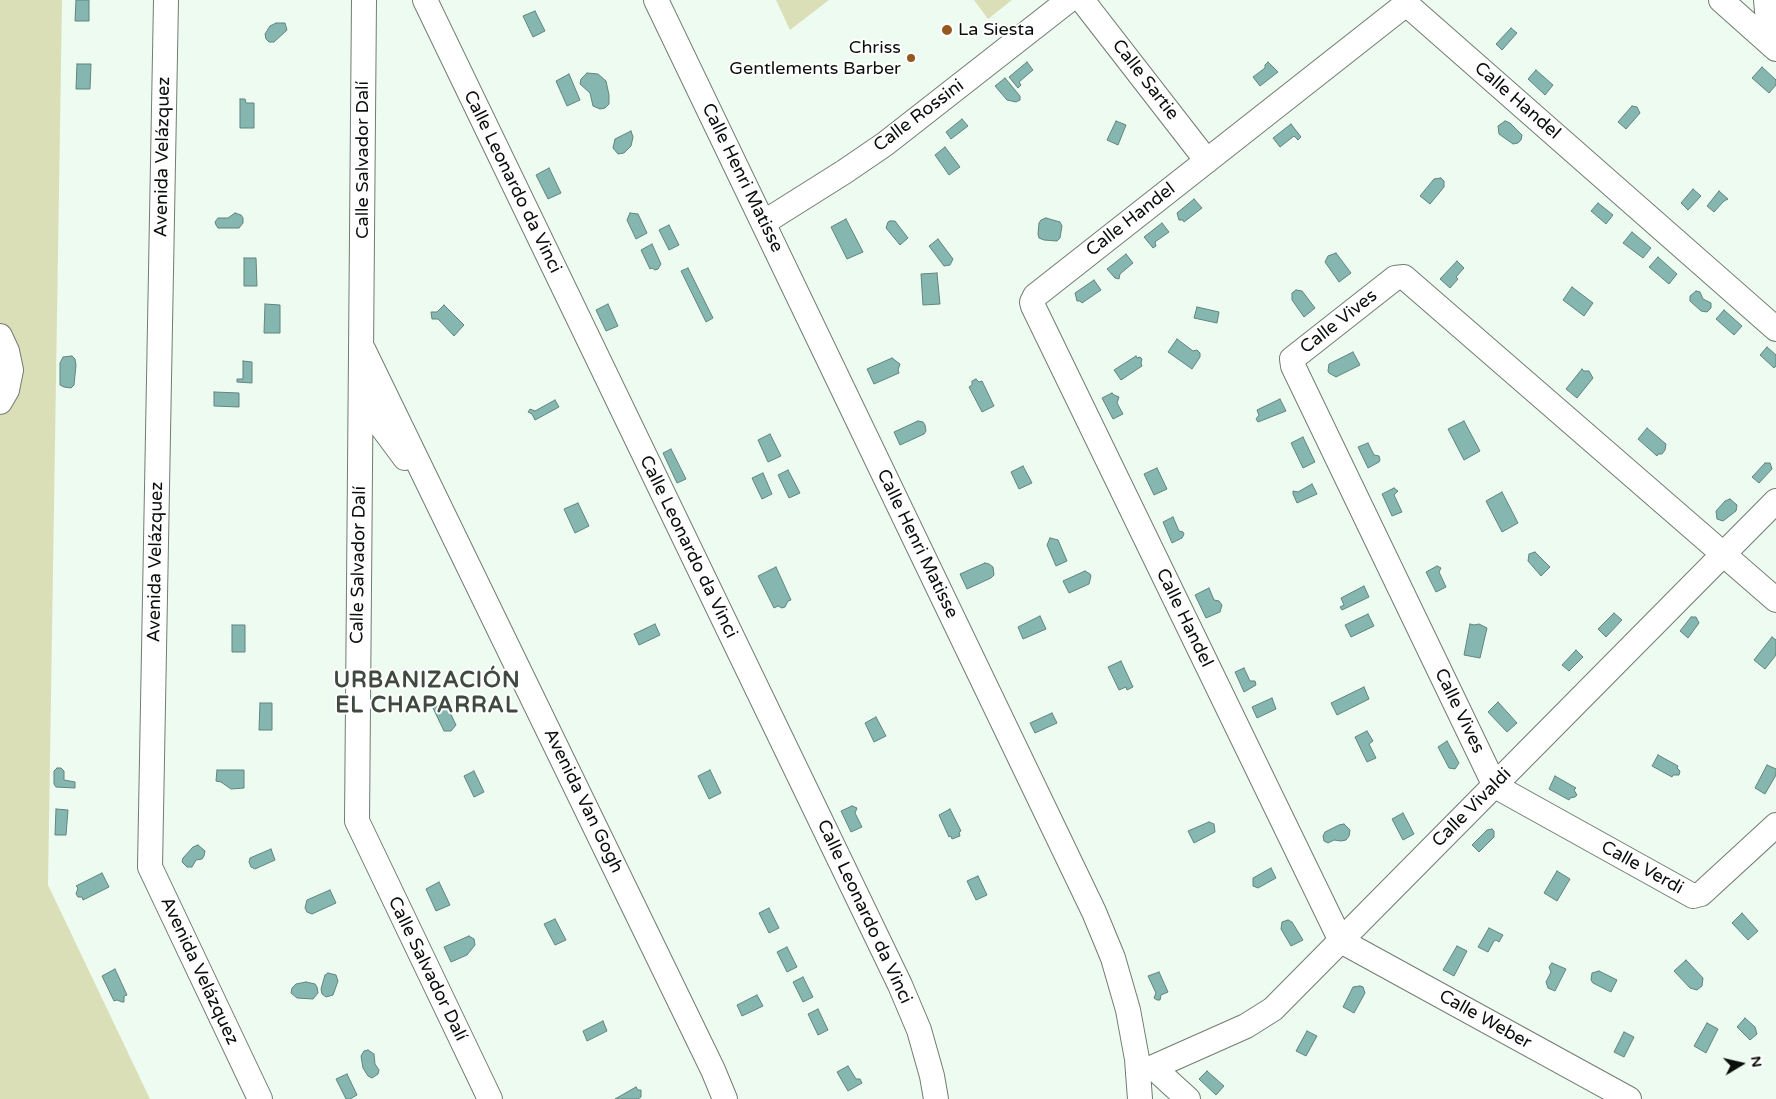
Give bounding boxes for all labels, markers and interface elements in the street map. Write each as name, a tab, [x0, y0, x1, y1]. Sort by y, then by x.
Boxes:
place label: La Siesta	[958, 19, 1034, 41]
marker: La Siesta	[940, 23, 954, 37]
street label: Calle Sartie	[1107, 35, 1183, 125]
place label: Chriss Gentlements Barber	[729, 37, 901, 80]
marker: Chriss Gentlements Barber	[905, 52, 917, 64]
street label: Calle Handel	[1469, 58, 1565, 144]
street label: Calle Rossini	[870, 75, 968, 157]
street label: Avenida Velázquez	[151, 76, 175, 238]
street label: Calle Salvador Dalí	[352, 81, 374, 239]
street label: Calle Leonardo da Vinci	[458, 87, 566, 277]
street label: Calle Henri Matisse	[697, 100, 787, 256]
street label: Calle Handel	[1082, 179, 1180, 261]
street label: Calle Vives	[1296, 285, 1382, 359]
street label: Calle Leonardo da Vinci	[634, 452, 742, 642]
street label: Calle Henri Matisse	[872, 466, 962, 622]
street label: Avenida Velázquez	[144, 481, 168, 643]
street label: Calle Salvador Dalí	[347, 486, 371, 644]
street label: Calle Handel	[1151, 565, 1217, 671]
street label: Calle Vives	[1429, 665, 1489, 757]
district label: URBANIZACIÓN EL CHAPARRAL	[332, 668, 522, 719]
street label: Avenida Van Gogh	[539, 725, 627, 877]
street label: Calle Vivaldi	[1428, 764, 1516, 852]
street label: Calle Leonardo da Vinci	[812, 817, 916, 1007]
street label: Calle Verdi	[1597, 837, 1687, 899]
street label: Calle Salvador Dalí	[383, 893, 471, 1045]
street label: Avenida Velázquez	[155, 894, 243, 1048]
street label: Calle Weber	[1435, 986, 1535, 1054]
north arrow	[1716, 1039, 1766, 1089]
text: N	[1747, 1055, 1766, 1068]

